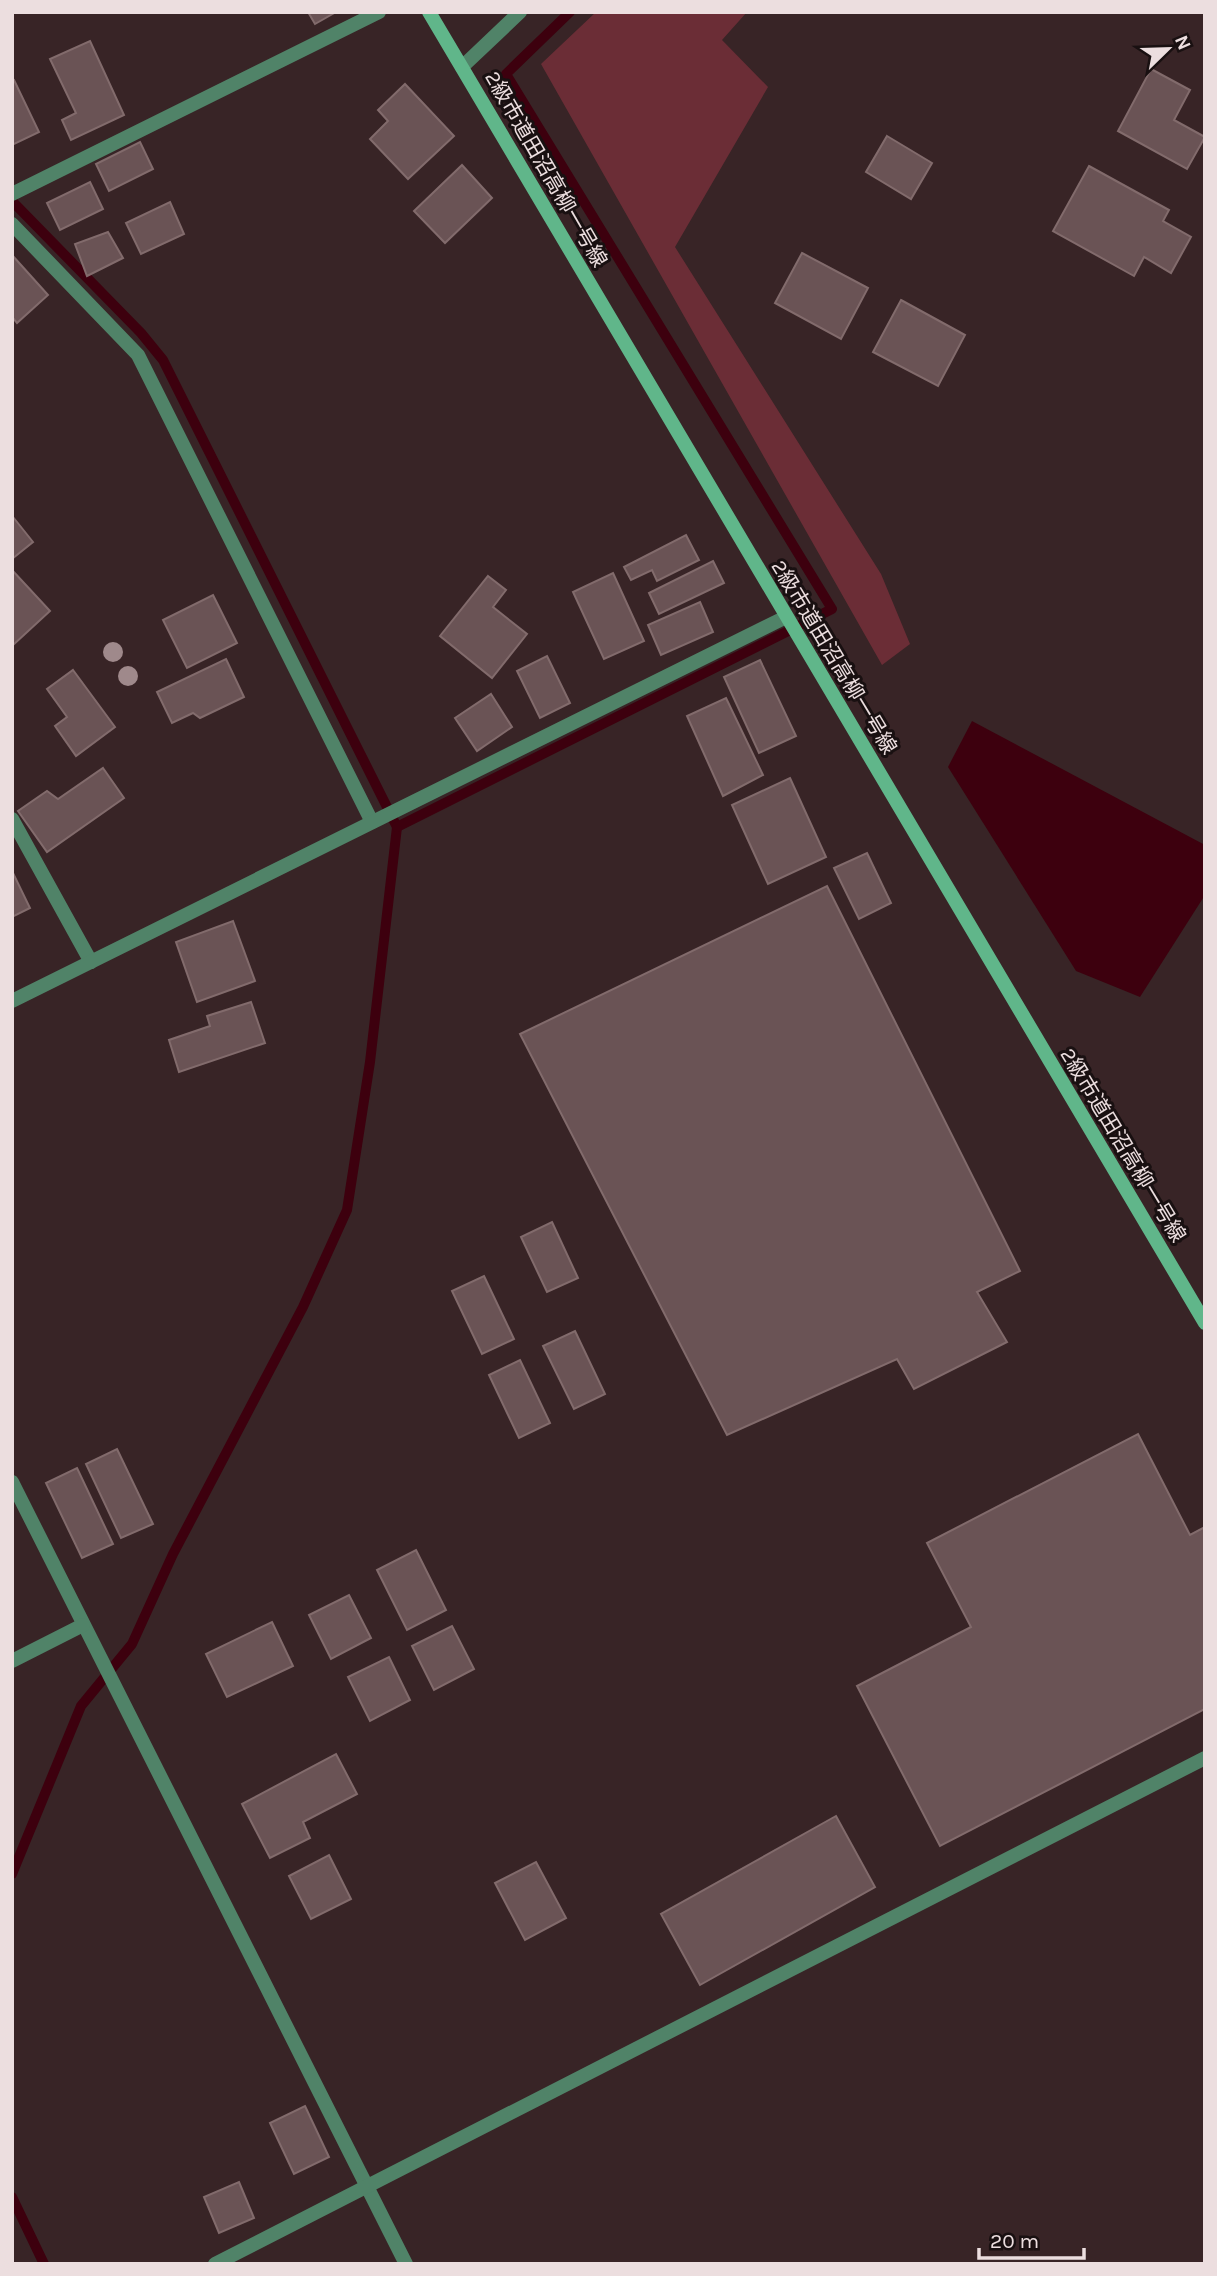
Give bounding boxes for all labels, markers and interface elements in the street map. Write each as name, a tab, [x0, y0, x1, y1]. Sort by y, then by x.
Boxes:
north arrow	[1133, 14, 1203, 84]
text: N	[1170, 32, 1196, 53]
street label: 2級市道田沼高柳一号線	[480, 67, 612, 271]
street label: 2級市道田沼高柳一号線	[767, 556, 901, 758]
street label: 2級市道田沼高柳一号線	[1056, 1044, 1190, 1246]
scale bar	[979, 2216, 1084, 2260]
text: 20 m	[990, 2229, 1039, 2253]

